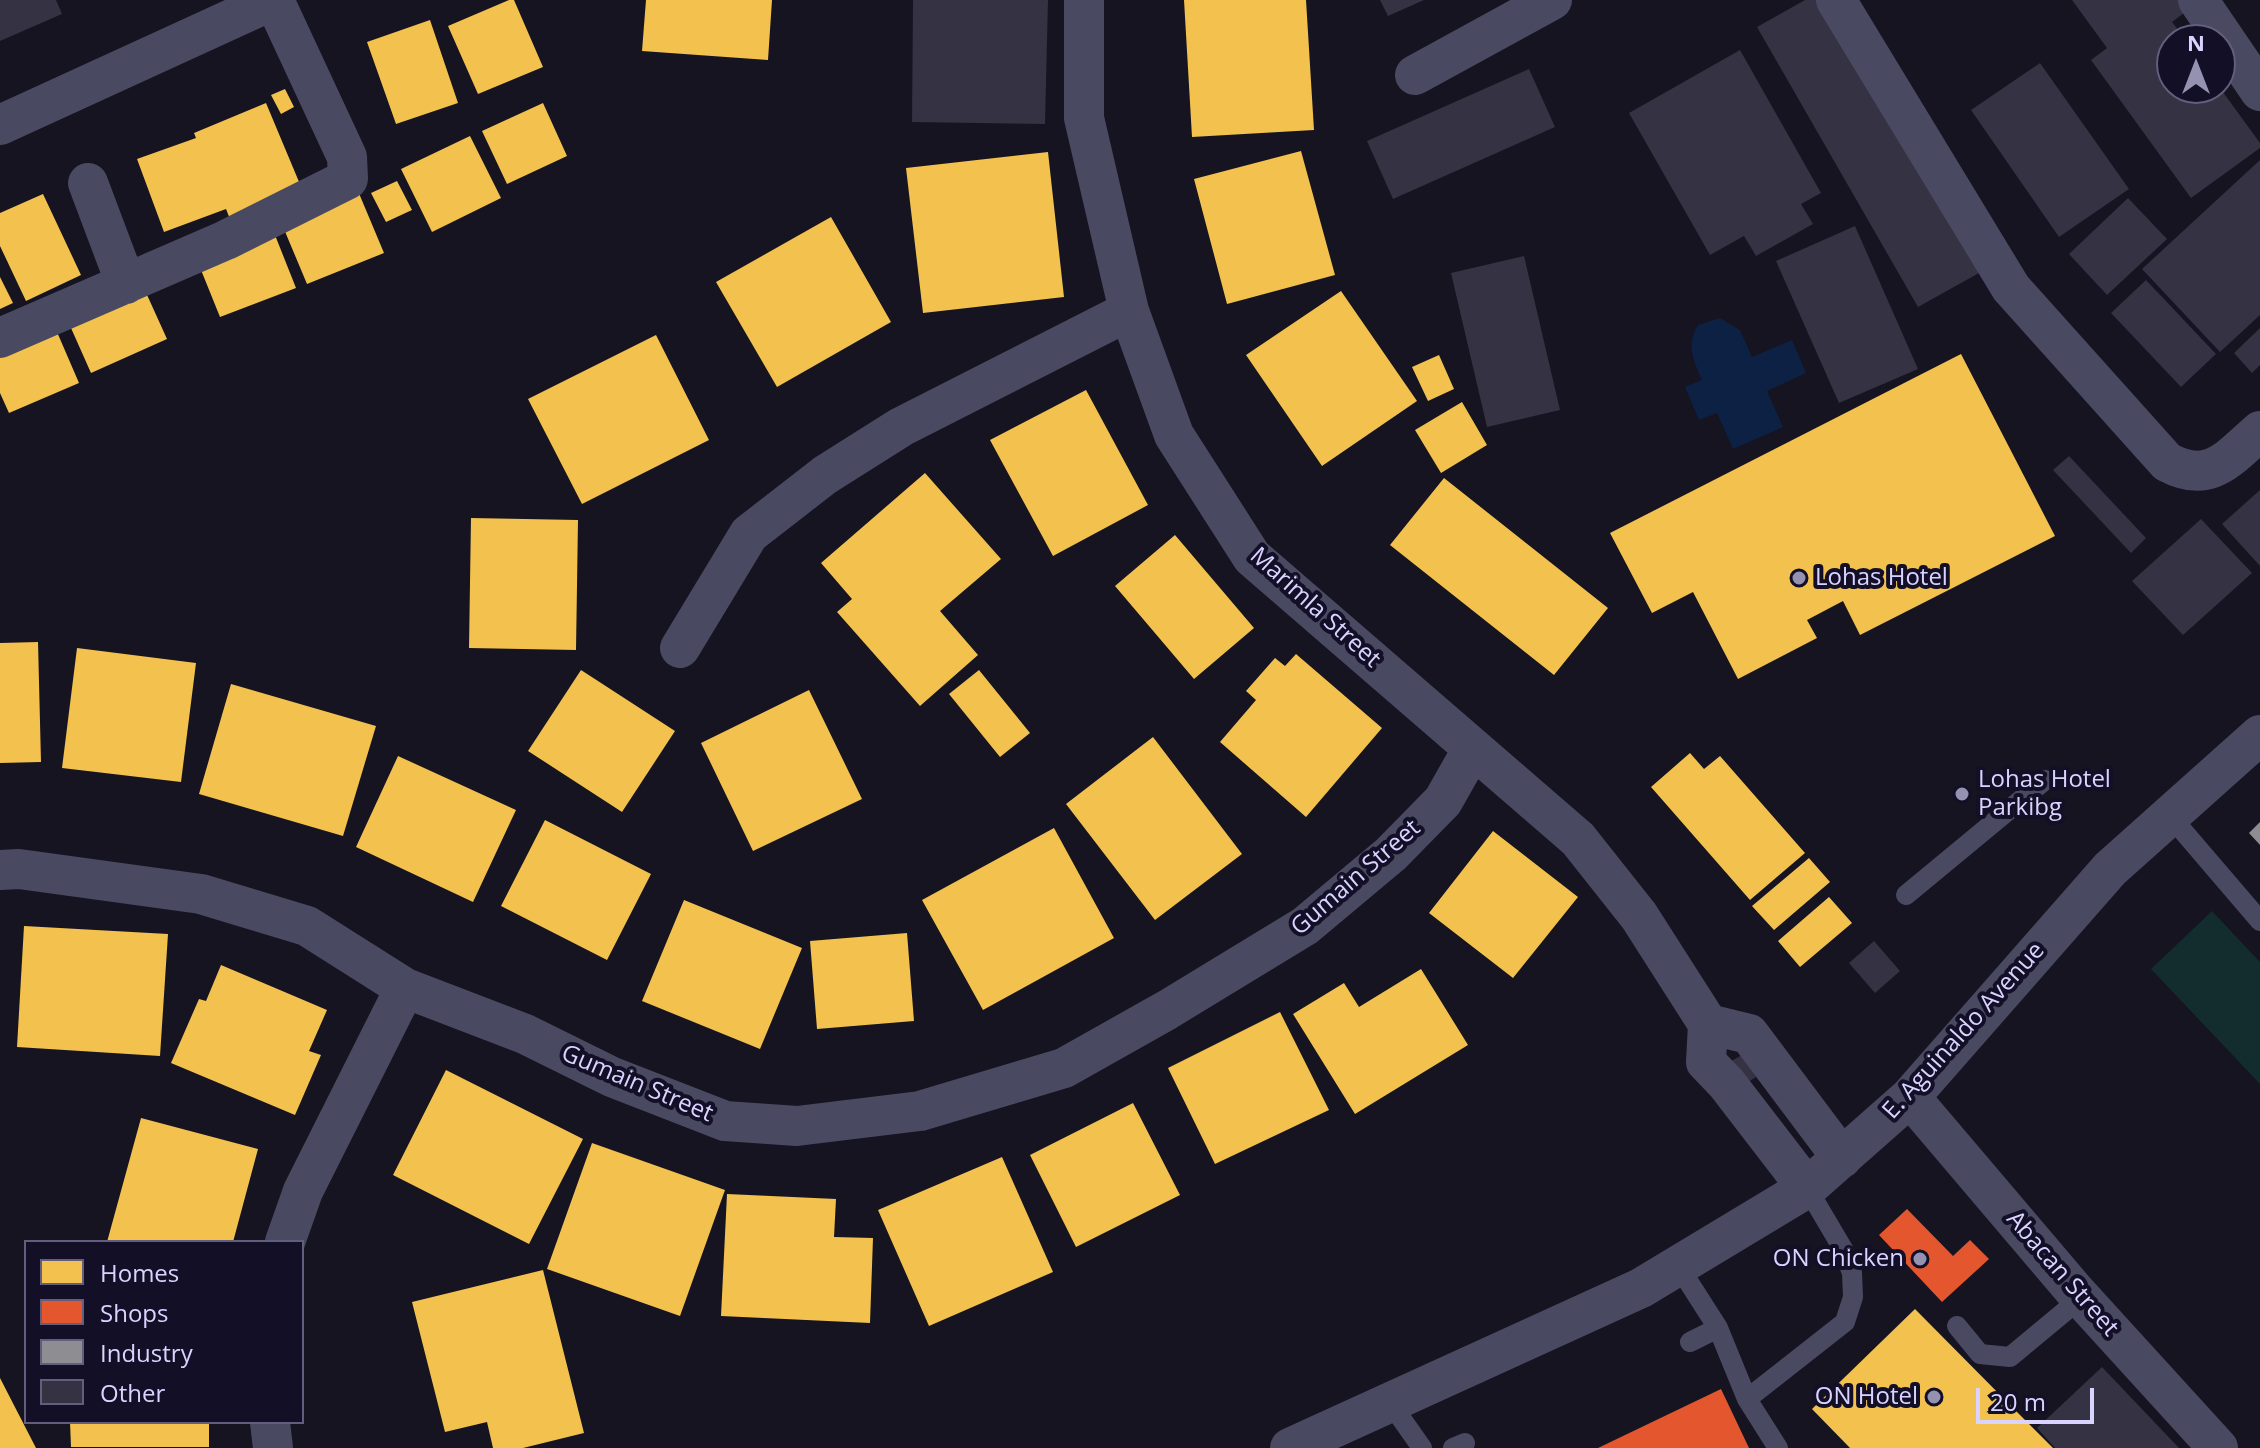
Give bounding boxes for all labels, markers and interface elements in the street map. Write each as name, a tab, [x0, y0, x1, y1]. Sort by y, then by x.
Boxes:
north arrow	[2156, 24, 2236, 104]
text: N	[2187, 27, 2205, 57]
street label: Marimla Street	[1244, 542, 1386, 674]
place label: Lohas Hotel	[1815, 564, 1948, 592]
marker: Lohas Hotel	[1790, 569, 1808, 587]
place label: Lohas Hotel Parkibg	[1978, 766, 2111, 822]
marker: Lohas Hotel Parkibg	[1953, 785, 1971, 803]
street label: Gumain Street	[1286, 814, 1426, 942]
street label: E. Aguinaldo Avenue	[1877, 937, 2051, 1125]
street label: Gumain Street	[557, 1039, 717, 1129]
street label: Abacan Street	[2000, 1206, 2124, 1342]
legend	[24, 1240, 304, 1424]
place label: ON Chicken	[1773, 1245, 1904, 1273]
marker: ON Chicken	[1911, 1250, 1929, 1268]
text: Homes	[100, 1256, 179, 1289]
text: Shops	[100, 1296, 168, 1329]
text: Industry	[100, 1336, 193, 1369]
scale bar	[1980, 1372, 2098, 1422]
text: Other	[100, 1376, 165, 1409]
place label: ON Hotel	[1815, 1383, 1918, 1411]
text: 20 m	[1990, 1385, 2046, 1418]
marker: ON Hotel	[1925, 1388, 1943, 1406]

